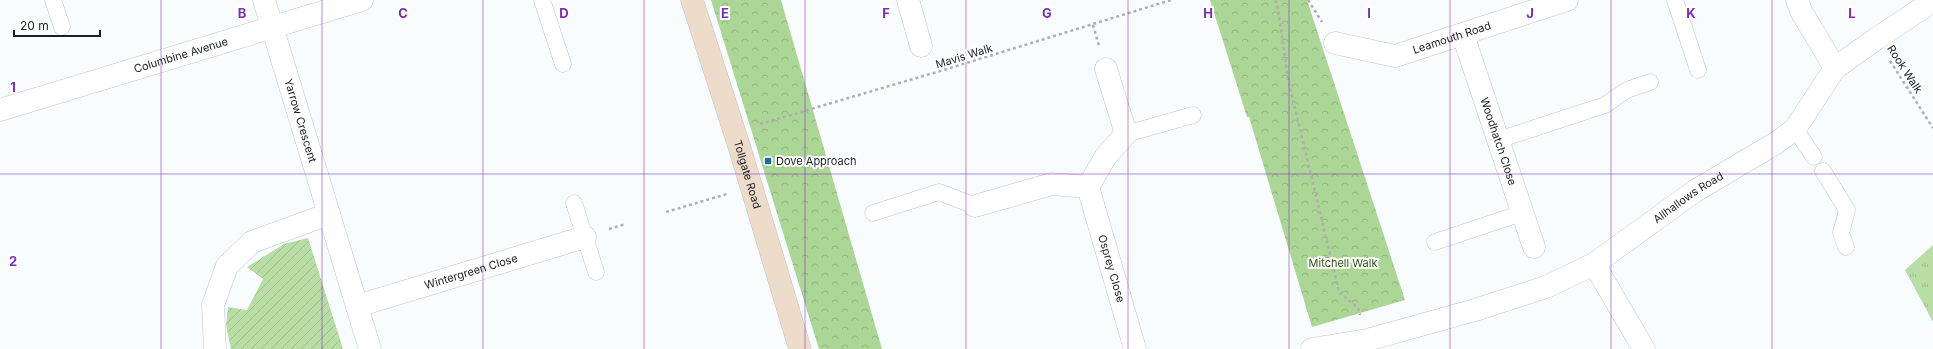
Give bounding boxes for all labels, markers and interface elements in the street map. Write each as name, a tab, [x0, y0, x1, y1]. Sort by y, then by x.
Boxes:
text: B	[238, 5, 247, 21]
text: C	[398, 5, 408, 21]
text: D	[559, 5, 569, 21]
text: E	[721, 5, 729, 21]
text: F	[882, 5, 890, 21]
text: G	[1042, 5, 1052, 21]
text: H	[1203, 5, 1213, 21]
text: I	[1367, 5, 1371, 21]
text: J	[1526, 5, 1534, 21]
text: K	[1686, 5, 1696, 21]
text: L	[1848, 5, 1856, 21]
scale bar	[14, 12, 100, 38]
text: 20 m	[20, 18, 49, 33]
street label: Leamouth Road	[1411, 18, 1493, 57]
street label: Columbine Avenue	[132, 34, 230, 76]
street label: Mavis Walk	[934, 41, 994, 71]
street label: Rook Walk	[1884, 42, 1926, 96]
street label: Yarrow Crescent	[281, 77, 320, 164]
text: 1	[10, 79, 16, 95]
street label: Woodhatch Close	[1477, 95, 1520, 187]
street label: Tollgate Road	[731, 138, 764, 210]
place label: Dove Approach	[776, 154, 856, 168]
marker: Dove Approach	[763, 156, 773, 166]
street label: Allhallows Road	[1650, 169, 1726, 226]
street label: Osprey Close	[1095, 233, 1128, 304]
street label: Wintergreen Close	[423, 251, 519, 292]
text: 2	[9, 253, 17, 269]
park label: Mitchell Walk	[1309, 256, 1377, 270]

